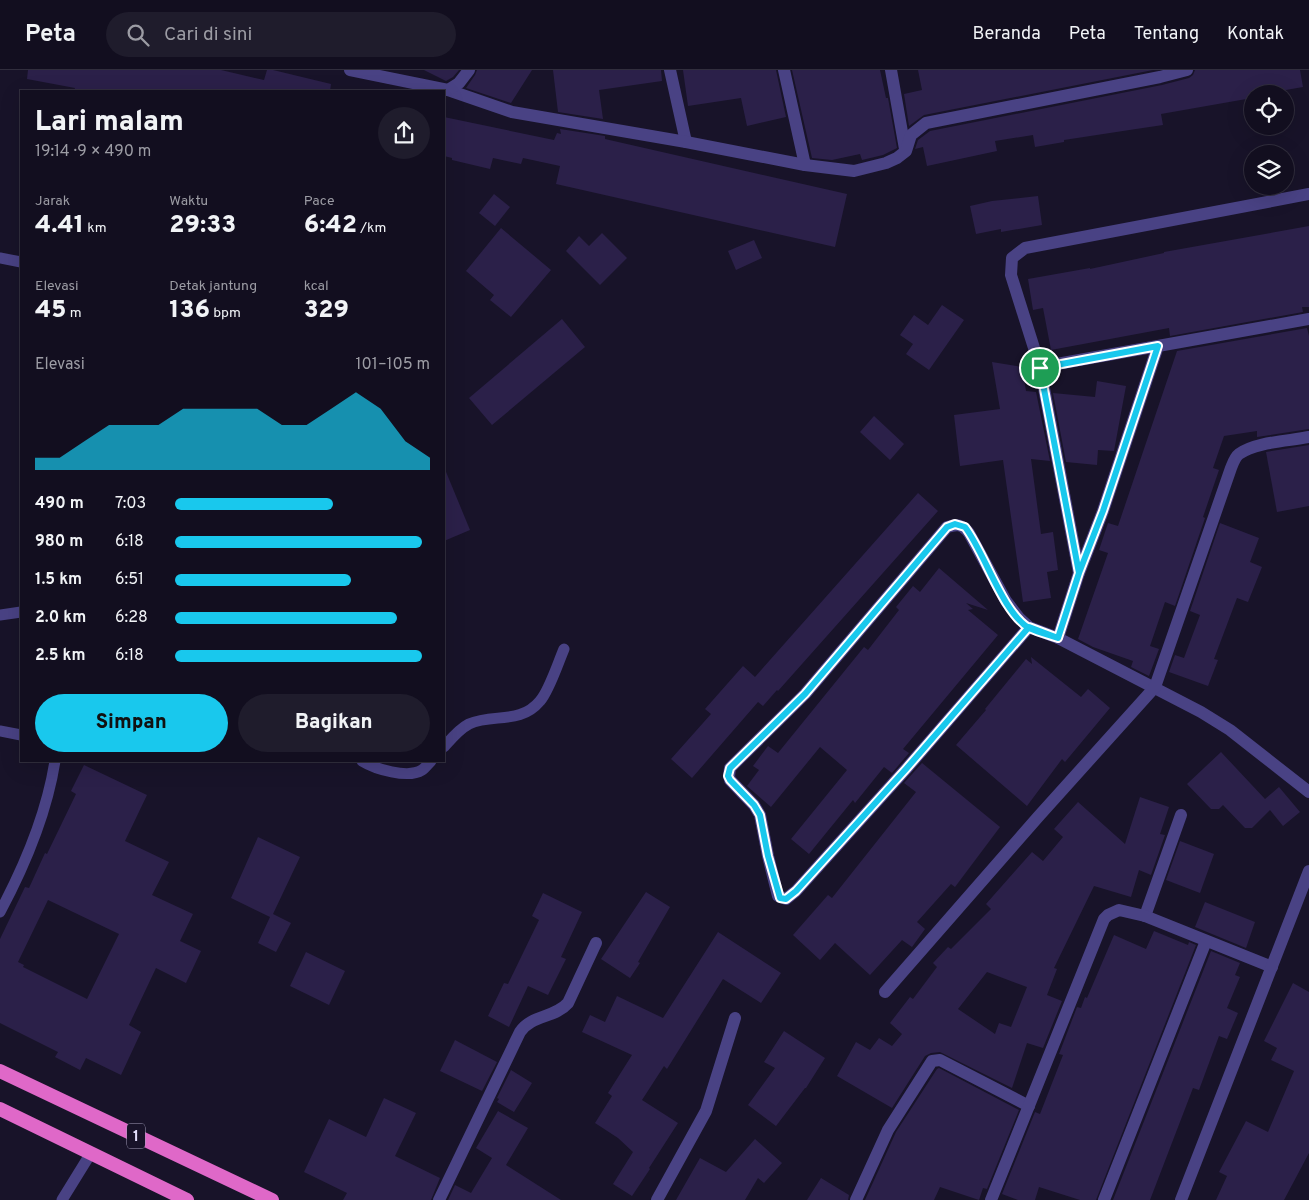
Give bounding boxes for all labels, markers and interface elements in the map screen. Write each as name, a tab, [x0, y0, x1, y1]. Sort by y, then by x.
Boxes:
search box	[106, 12, 456, 57]
text: Peta	[25, 20, 76, 50]
icon: search	[124, 21, 152, 49]
text: Cari di sini	[164, 23, 252, 47]
text: Beranda	[972, 23, 1041, 46]
text: Peta	[1069, 23, 1106, 46]
text: Tentang	[1134, 23, 1199, 46]
text: Kontak	[1227, 23, 1284, 46]
map controls	[1244, 85, 1294, 195]
button: locate	[1244, 85, 1294, 135]
text: Lari malam	[35, 105, 184, 141]
button: share	[378, 107, 430, 159]
text: 19:14 · 9 × 490 m	[35, 142, 151, 162]
button: layers	[1244, 145, 1294, 195]
text: Jarak	[35, 193, 70, 210]
text: Waktu	[169, 193, 208, 210]
text: Pace	[304, 193, 334, 210]
text: 4.41	[35, 210, 84, 242]
text: 29:33	[169, 210, 236, 242]
text: 6:42	[304, 210, 357, 242]
text: km	[84, 220, 107, 237]
text: /km	[357, 220, 386, 237]
text: Elevasi	[35, 278, 79, 295]
text: Detak jantung	[169, 278, 257, 295]
text: kcal	[304, 278, 329, 295]
text: 45	[35, 295, 66, 327]
text: 136	[169, 295, 210, 327]
text: 329	[304, 295, 349, 327]
text: m	[66, 305, 82, 322]
text: bpm	[210, 305, 241, 322]
pin	[1019, 347, 1061, 389]
icon: arrive	[1026, 354, 1054, 382]
text: Elevasi	[35, 355, 85, 375]
text: 101–105 m	[355, 355, 430, 375]
text: 490 m	[35, 494, 84, 514]
text: 7:03	[115, 494, 146, 514]
text: 980 m	[35, 532, 83, 552]
text: 6:18	[115, 532, 144, 552]
text: 1.5 km	[35, 570, 82, 590]
text: 6:51	[115, 570, 144, 590]
text: 2.0 km	[35, 608, 86, 628]
text: 6:28	[115, 608, 148, 628]
text: 2.5 km	[35, 646, 85, 666]
text: 6:18	[115, 646, 144, 666]
button: Simpan	[35, 694, 228, 752]
button: Bagikan	[238, 694, 430, 752]
road number: 1	[127, 1124, 145, 1148]

